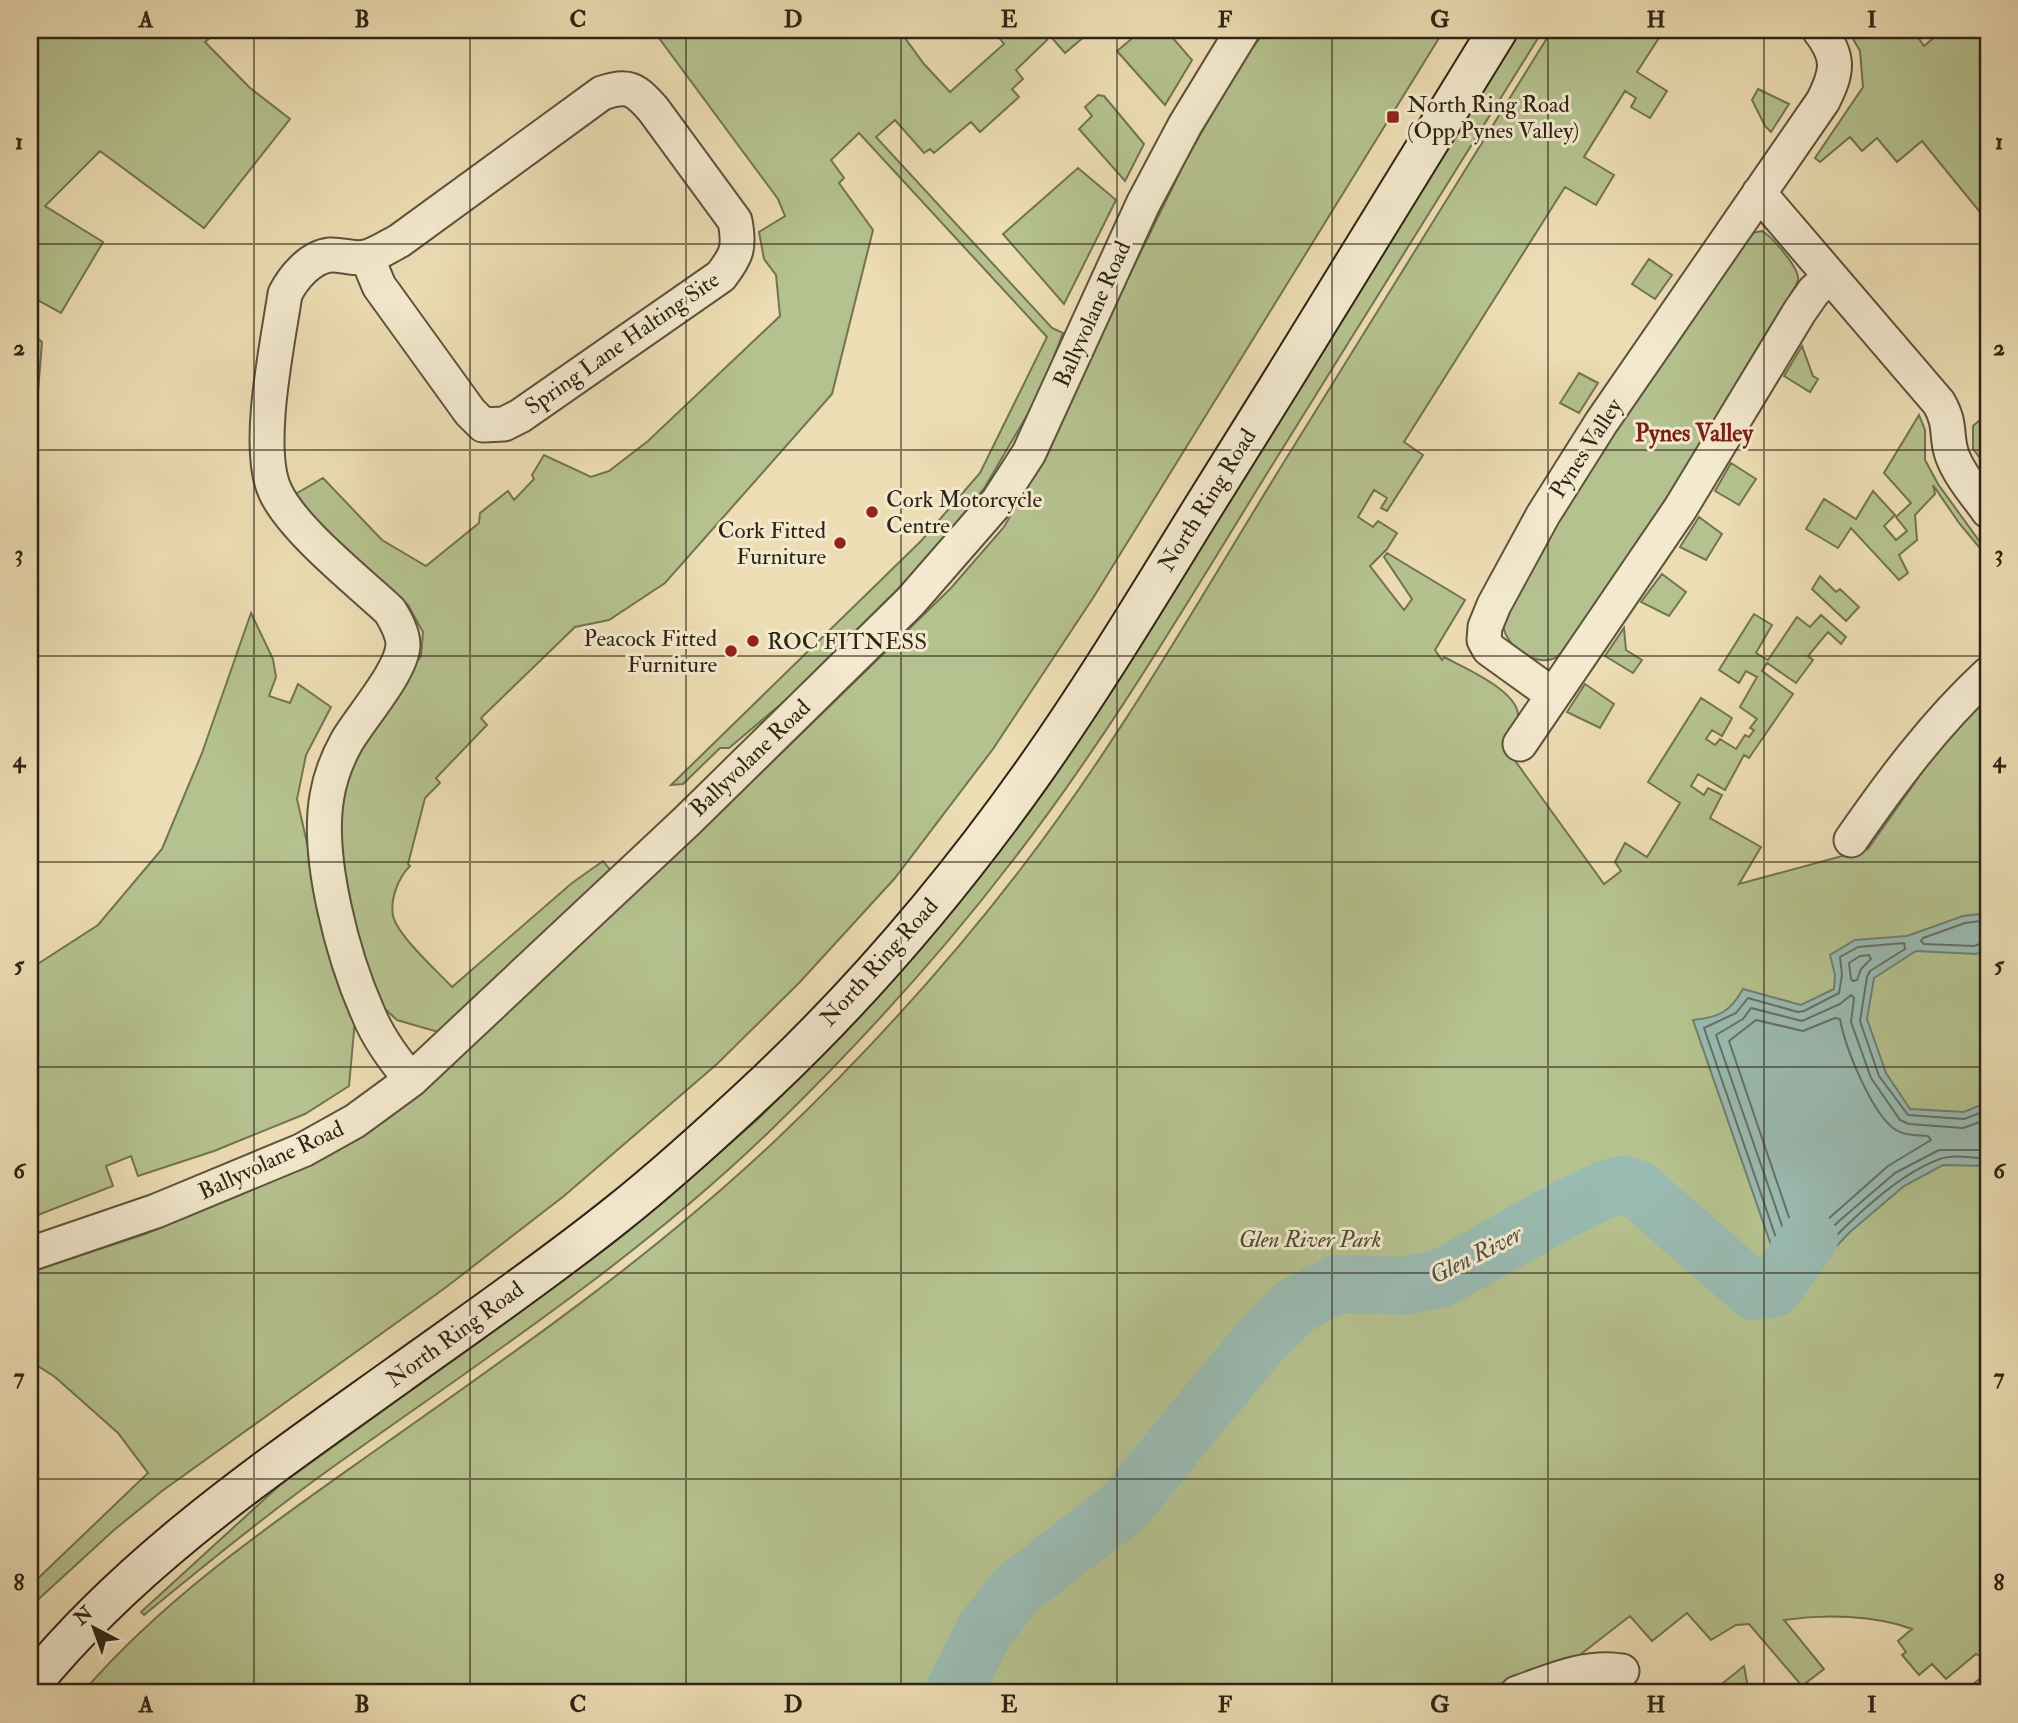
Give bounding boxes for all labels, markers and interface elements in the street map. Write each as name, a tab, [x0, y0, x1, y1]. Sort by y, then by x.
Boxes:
text: A	[138, 5, 154, 34]
text: B	[354, 5, 370, 34]
text: C	[570, 5, 586, 34]
text: D	[784, 5, 802, 34]
text: E	[1001, 5, 1018, 34]
text: F	[1218, 5, 1233, 34]
text: G	[1430, 5, 1450, 34]
text: H	[1647, 5, 1666, 34]
text: I	[1867, 5, 1877, 34]
place label: North Ring Road (Opp Pynes Valley)	[1407, 90, 1579, 146]
marker: North Ring Road (Opp Pynes Valley)	[1385, 109, 1401, 125]
text: 1	[15, 127, 23, 156]
text: 1	[1995, 127, 2003, 156]
street label: Ballyvolane Road	[1047, 236, 1137, 392]
street label: Spring Lane Halting Site	[519, 265, 726, 422]
text: 2	[13, 333, 25, 362]
text: 2	[1993, 333, 2005, 362]
street label: Pynes Valley	[1543, 392, 1629, 503]
district label: Pynes Valley	[1635, 418, 1754, 449]
street label: North Ring Road	[1152, 423, 1262, 577]
place label: Cork Motorcycle Centre	[886, 485, 1042, 540]
marker: Cork Motorcycle Centre	[864, 504, 880, 520]
place label: Cork Fitted Furniture	[718, 516, 826, 571]
marker: Cork Fitted Furniture	[832, 535, 848, 551]
text: 3	[15, 539, 23, 568]
text: 3	[1995, 539, 2003, 568]
place label: Peacock Fitted Furniture	[584, 624, 717, 679]
place label: ROC FITNESS	[767, 627, 927, 656]
marker: ROC FITNESS	[745, 633, 761, 649]
marker: Peacock Fitted Furniture	[723, 643, 739, 659]
street label: Ballyvolane Road	[684, 693, 816, 823]
text: 4	[12, 745, 27, 774]
text: 4	[1992, 745, 2007, 774]
street label: North Ring Road	[814, 892, 944, 1032]
text: 5	[14, 950, 25, 979]
text: 5	[1994, 950, 2005, 979]
street label: Ballyvolane Road	[194, 1114, 348, 1206]
text: 6	[13, 1156, 27, 1185]
text: 6	[1993, 1156, 2007, 1185]
water label: Glen River	[1425, 1218, 1528, 1291]
park label: Glen River Park	[1239, 1225, 1381, 1254]
street label: North Ring Road	[381, 1274, 529, 1394]
text: 7	[14, 1362, 25, 1391]
text: 7	[1994, 1362, 2005, 1391]
text: 8	[14, 1568, 25, 1597]
text: 8	[1994, 1568, 2005, 1597]
north arrow	[60, 1594, 130, 1664]
text: N	[68, 1601, 99, 1631]
text: A	[138, 1690, 154, 1719]
text: B	[354, 1690, 370, 1719]
text: C	[570, 1690, 586, 1719]
text: D	[784, 1690, 802, 1719]
text: E	[1001, 1690, 1018, 1719]
text: F	[1218, 1690, 1233, 1719]
text: G	[1430, 1690, 1450, 1719]
text: H	[1647, 1690, 1666, 1719]
text: I	[1867, 1690, 1877, 1719]

